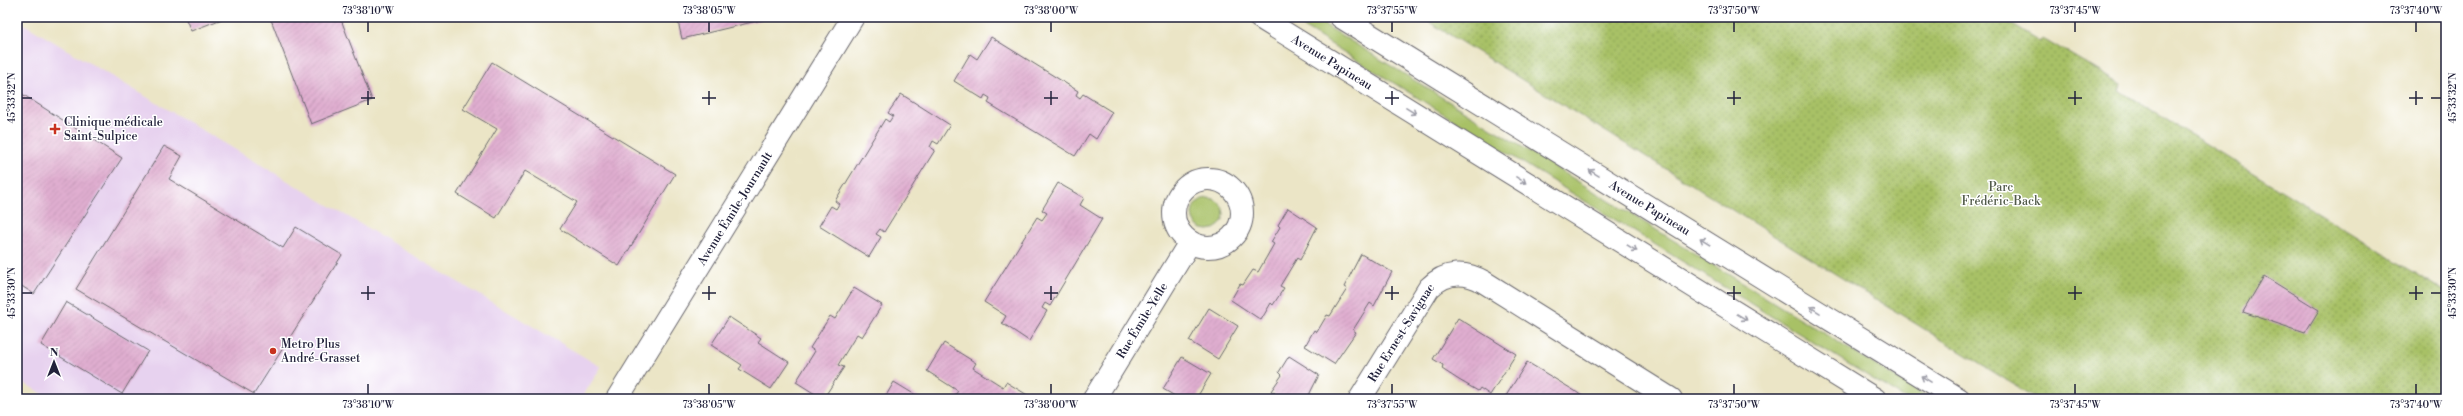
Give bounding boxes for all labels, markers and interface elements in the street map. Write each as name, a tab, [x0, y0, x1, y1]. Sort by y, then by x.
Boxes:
text: 73°38'10"W	[342, 5, 395, 17]
text: 73°38'05"W	[682, 5, 737, 17]
text: 73°38'00"W	[1024, 5, 1079, 17]
text: 73°37'55"W	[1367, 5, 1418, 17]
text: 73°37'50"W	[1708, 5, 1761, 17]
text: 73°37'45"W	[2049, 5, 2102, 17]
text: 73°37'40"W	[2390, 5, 2443, 17]
street label: Avenue Papineau	[1288, 31, 1375, 94]
text: 45°33'32"N	[6, 72, 18, 123]
text: 45°33'32"N	[2447, 72, 2459, 123]
one-way arrow	[1405, 108, 1417, 116]
place label: Clinique médicale Saint-Sulpice	[64, 115, 163, 144]
marker: Clinique médicale Saint-Sulpice	[49, 123, 61, 135]
street label: Avenue Émile-Journault	[694, 148, 776, 269]
one-way arrow	[1588, 169, 1600, 177]
one-way arrow	[1515, 176, 1527, 184]
street label: Avenue Papineau	[1605, 177, 1693, 239]
park label: Parc Frédéric-Back	[1962, 180, 2041, 209]
one-way arrow	[1700, 238, 1711, 246]
one-way arrow	[1626, 244, 1637, 252]
text: 45°33'30"N	[6, 266, 18, 319]
text: 45°33'30"N	[2447, 266, 2459, 319]
street label: Rue Émile-Yelle	[1114, 280, 1171, 361]
street label: Rue Ernest-Savignac	[1365, 280, 1438, 385]
one-way arrow	[1809, 306, 1821, 314]
one-way arrow	[1736, 313, 1748, 321]
place label: Metro Plus André-Grasset	[280, 337, 361, 366]
north arrow	[34, 342, 74, 382]
text: N	[50, 346, 59, 360]
marker: Metro Plus André-Grasset	[268, 346, 278, 356]
one-way arrow	[1920, 374, 1932, 382]
text: 73°38'10"W	[342, 399, 395, 411]
text: 73°38'05"W	[682, 399, 737, 411]
text: 73°38'00"W	[1024, 399, 1079, 411]
text: 73°37'55"W	[1367, 399, 1418, 411]
text: 73°37'50"W	[1708, 399, 1761, 411]
text: 73°37'45"W	[2049, 399, 2102, 411]
text: 73°37'40"W	[2390, 399, 2443, 411]

